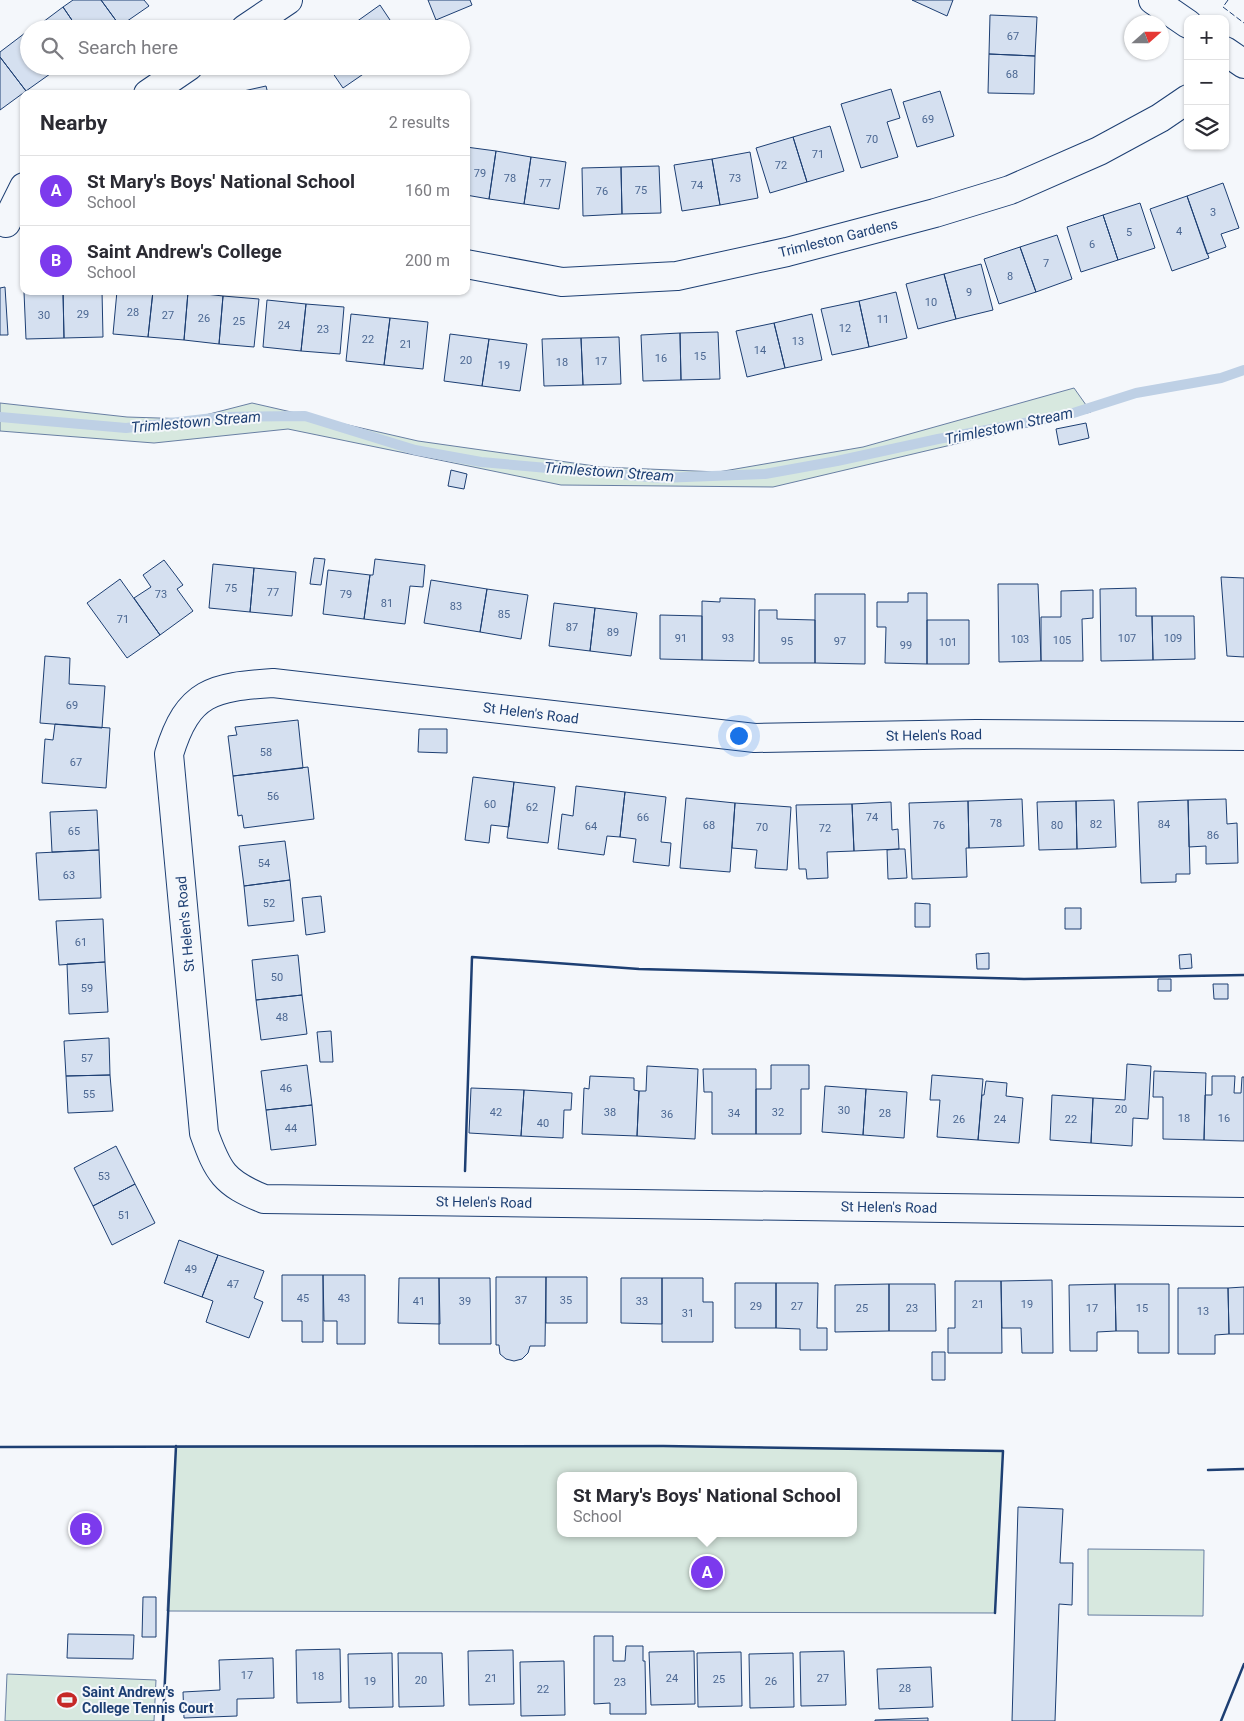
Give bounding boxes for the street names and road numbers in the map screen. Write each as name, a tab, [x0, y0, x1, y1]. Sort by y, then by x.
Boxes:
street label: Trimleston Gardens	[777, 215, 899, 261]
street label: St Helen's Road	[482, 699, 580, 727]
street label: St Helen's Road	[886, 726, 982, 744]
street label: St Helen's Road	[173, 875, 197, 973]
street label: St Helen's Road	[436, 1193, 532, 1211]
street label: St Helen's Road	[841, 1198, 937, 1216]

